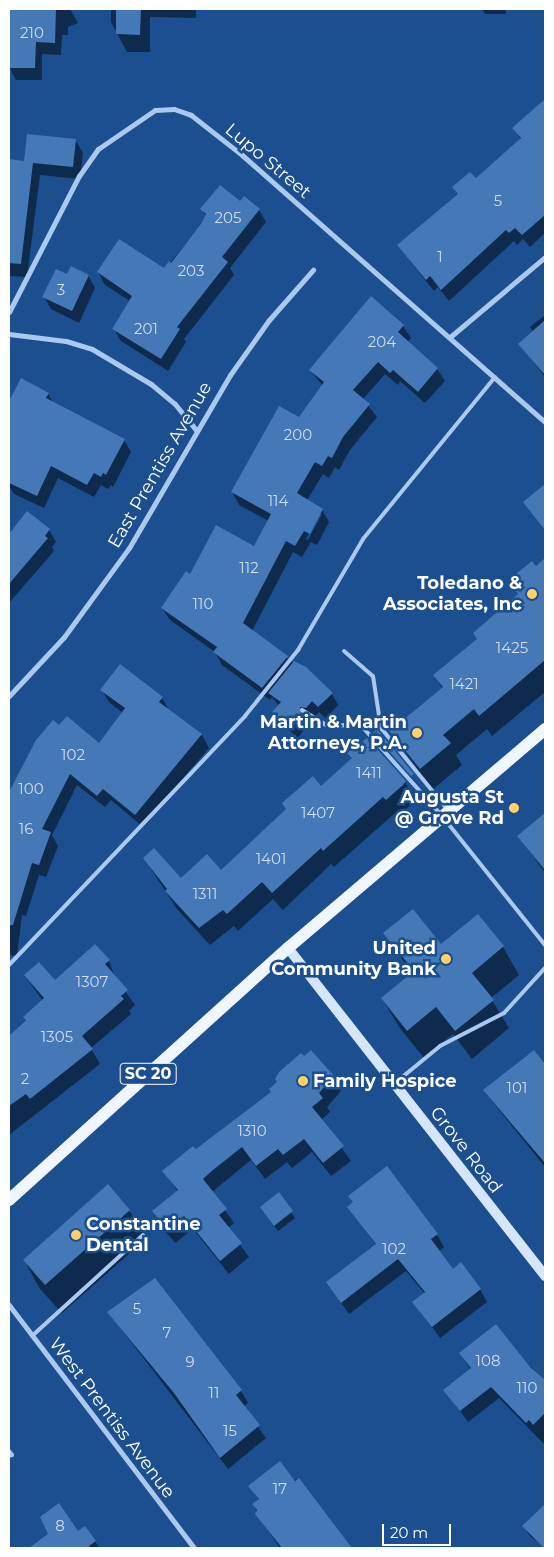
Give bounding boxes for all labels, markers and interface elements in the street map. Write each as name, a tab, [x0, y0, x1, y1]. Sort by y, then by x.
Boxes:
house number: 210	[20, 24, 44, 42]
street label: Lupo Street	[221, 119, 315, 203]
house number: 5	[494, 192, 502, 210]
house number: 205	[215, 209, 241, 227]
house number: 1	[437, 248, 443, 266]
house number: 203	[178, 262, 204, 280]
house number: 3	[57, 281, 65, 299]
house number: 201	[134, 320, 158, 338]
house number: 204	[368, 333, 396, 351]
street label: East Prentiss Avenue	[104, 378, 216, 552]
house number: 200	[284, 426, 312, 444]
house number: 114	[268, 492, 288, 510]
house number: 112	[239, 559, 259, 577]
place label: Toledano & Associates, Inc	[383, 573, 522, 616]
marker: Toledano & Associates, Inc	[526, 588, 538, 600]
house number: 110	[193, 595, 213, 613]
house number: 1425	[496, 639, 528, 657]
house number: 1421	[449, 675, 479, 693]
place label: Martin & Martin Attorneys, P.A.	[260, 712, 407, 754]
marker: Martin & Martin Attorneys, P.A.	[411, 727, 423, 739]
house number: 102	[61, 746, 85, 764]
house number: 1411	[356, 764, 382, 782]
house number: 100	[18, 780, 44, 798]
place label: Augusta St @ Grove Rd	[395, 787, 504, 830]
marker: Augusta St @ Grove Rd	[508, 802, 520, 814]
house number: 1407	[301, 804, 335, 822]
house number: 16	[19, 820, 33, 838]
house number: 1401	[256, 850, 286, 868]
house number: 1311	[193, 885, 217, 903]
place label: United Community Bank	[271, 938, 436, 981]
marker: United Community Bank	[440, 953, 452, 965]
house number: 1307	[76, 973, 108, 991]
house number: 1305	[41, 1028, 73, 1046]
road number: SC 20	[119, 1060, 177, 1088]
house number: 2	[21, 1070, 29, 1088]
place label: Family Hospice	[313, 1070, 457, 1092]
marker: Family Hospice	[297, 1075, 309, 1087]
house number: 101	[507, 1079, 527, 1097]
street label: Grove Road	[425, 1102, 507, 1198]
house number: 1310	[237, 1122, 267, 1140]
place label: Constantine Dental	[86, 1214, 201, 1256]
marker: Constantine Dental	[70, 1229, 82, 1241]
house number: 102	[382, 1240, 406, 1258]
house number: 5	[133, 1300, 141, 1318]
house number: 7	[163, 1324, 171, 1342]
street label: West Prentiss Avenue	[45, 1333, 179, 1503]
house number: 108	[476, 1352, 500, 1370]
house number: 9	[185, 1353, 195, 1371]
house number: 110	[517, 1379, 537, 1397]
house number: 11	[209, 1384, 219, 1402]
house number: 15	[223, 1422, 237, 1440]
house number: 17	[273, 1480, 287, 1498]
scale bar	[384, 1514, 453, 1546]
house number: 8	[55, 1517, 65, 1535]
text: 20 m	[390, 1523, 428, 1542]

